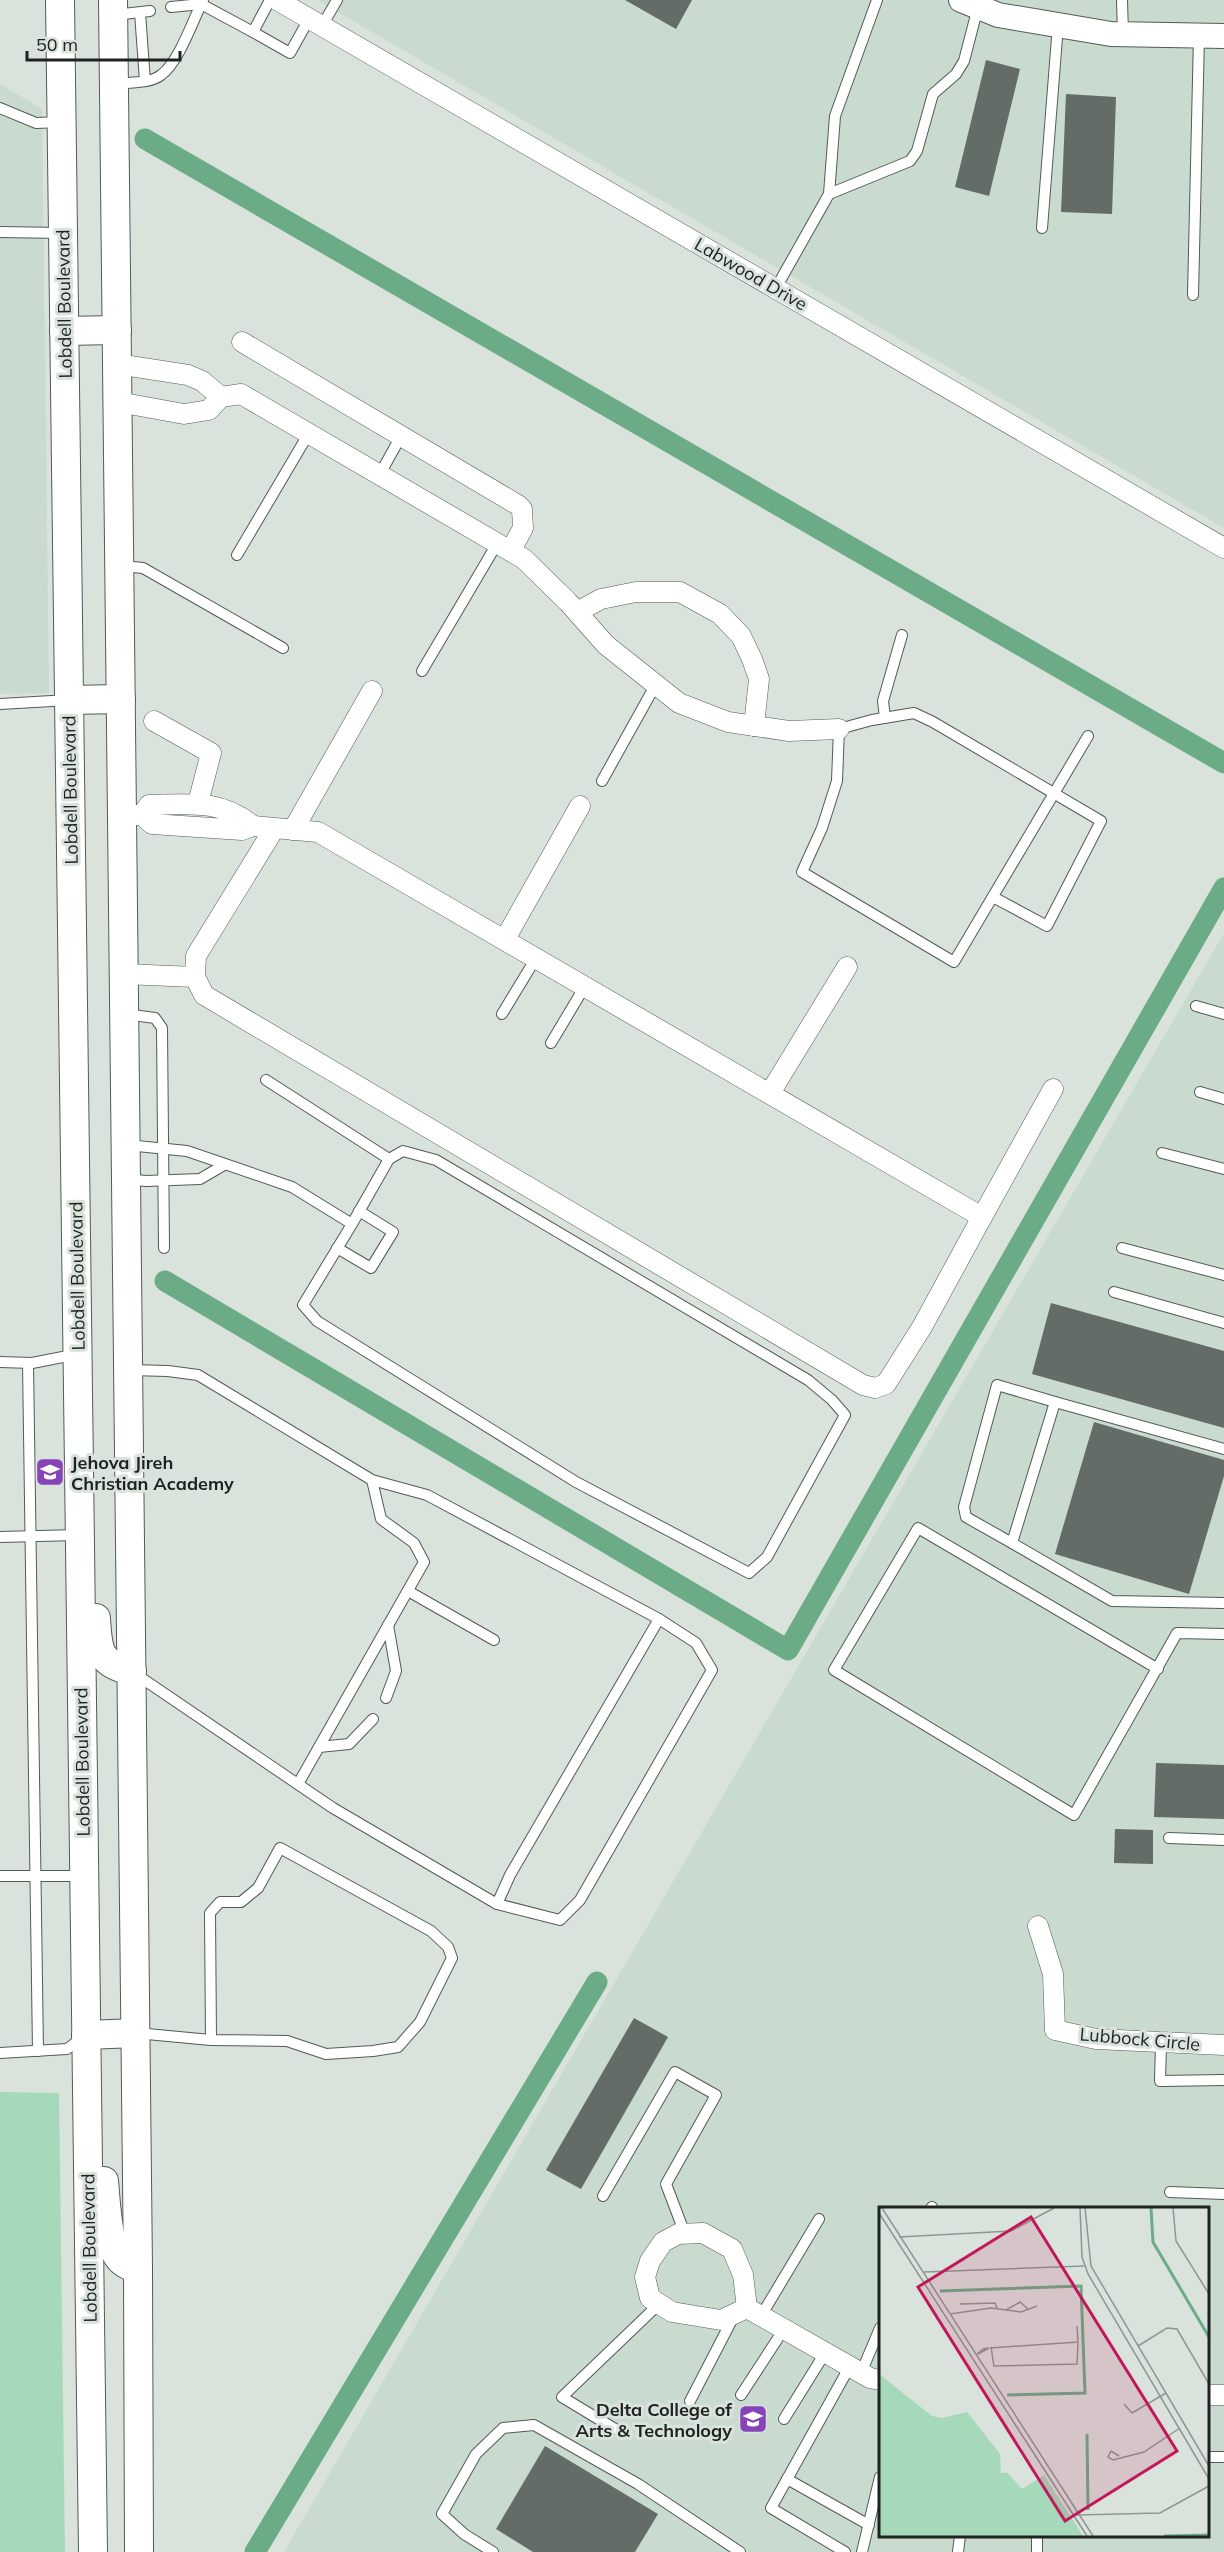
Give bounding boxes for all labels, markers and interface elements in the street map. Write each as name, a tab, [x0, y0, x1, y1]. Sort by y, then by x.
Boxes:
scale bar	[27, 24, 180, 62]
text: 50 m	[36, 33, 78, 56]
street label: Lobdell Boulevard	[51, 229, 77, 379]
street label: Labwood Drive	[691, 232, 811, 316]
street label: Lobdell Boulevard	[57, 715, 83, 865]
street label: Lobdell Boulevard	[64, 1201, 90, 1351]
place label: Jehova Jireh Christian Academy	[71, 1451, 234, 1495]
school or university icon: Jehova Jireh Christian Academy	[34, 1456, 66, 1488]
street label: Lobdell Boulevard	[69, 1687, 95, 1837]
street label: Lubbock Circle	[1079, 2022, 1201, 2056]
street label: Lobdell Boulevard	[76, 2173, 102, 2323]
inset map	[879, 2207, 1209, 2537]
place label: Delta College of Arts & Technology	[575, 2398, 732, 2442]
school or university icon: Delta College of Arts & Technology	[737, 2403, 769, 2435]

